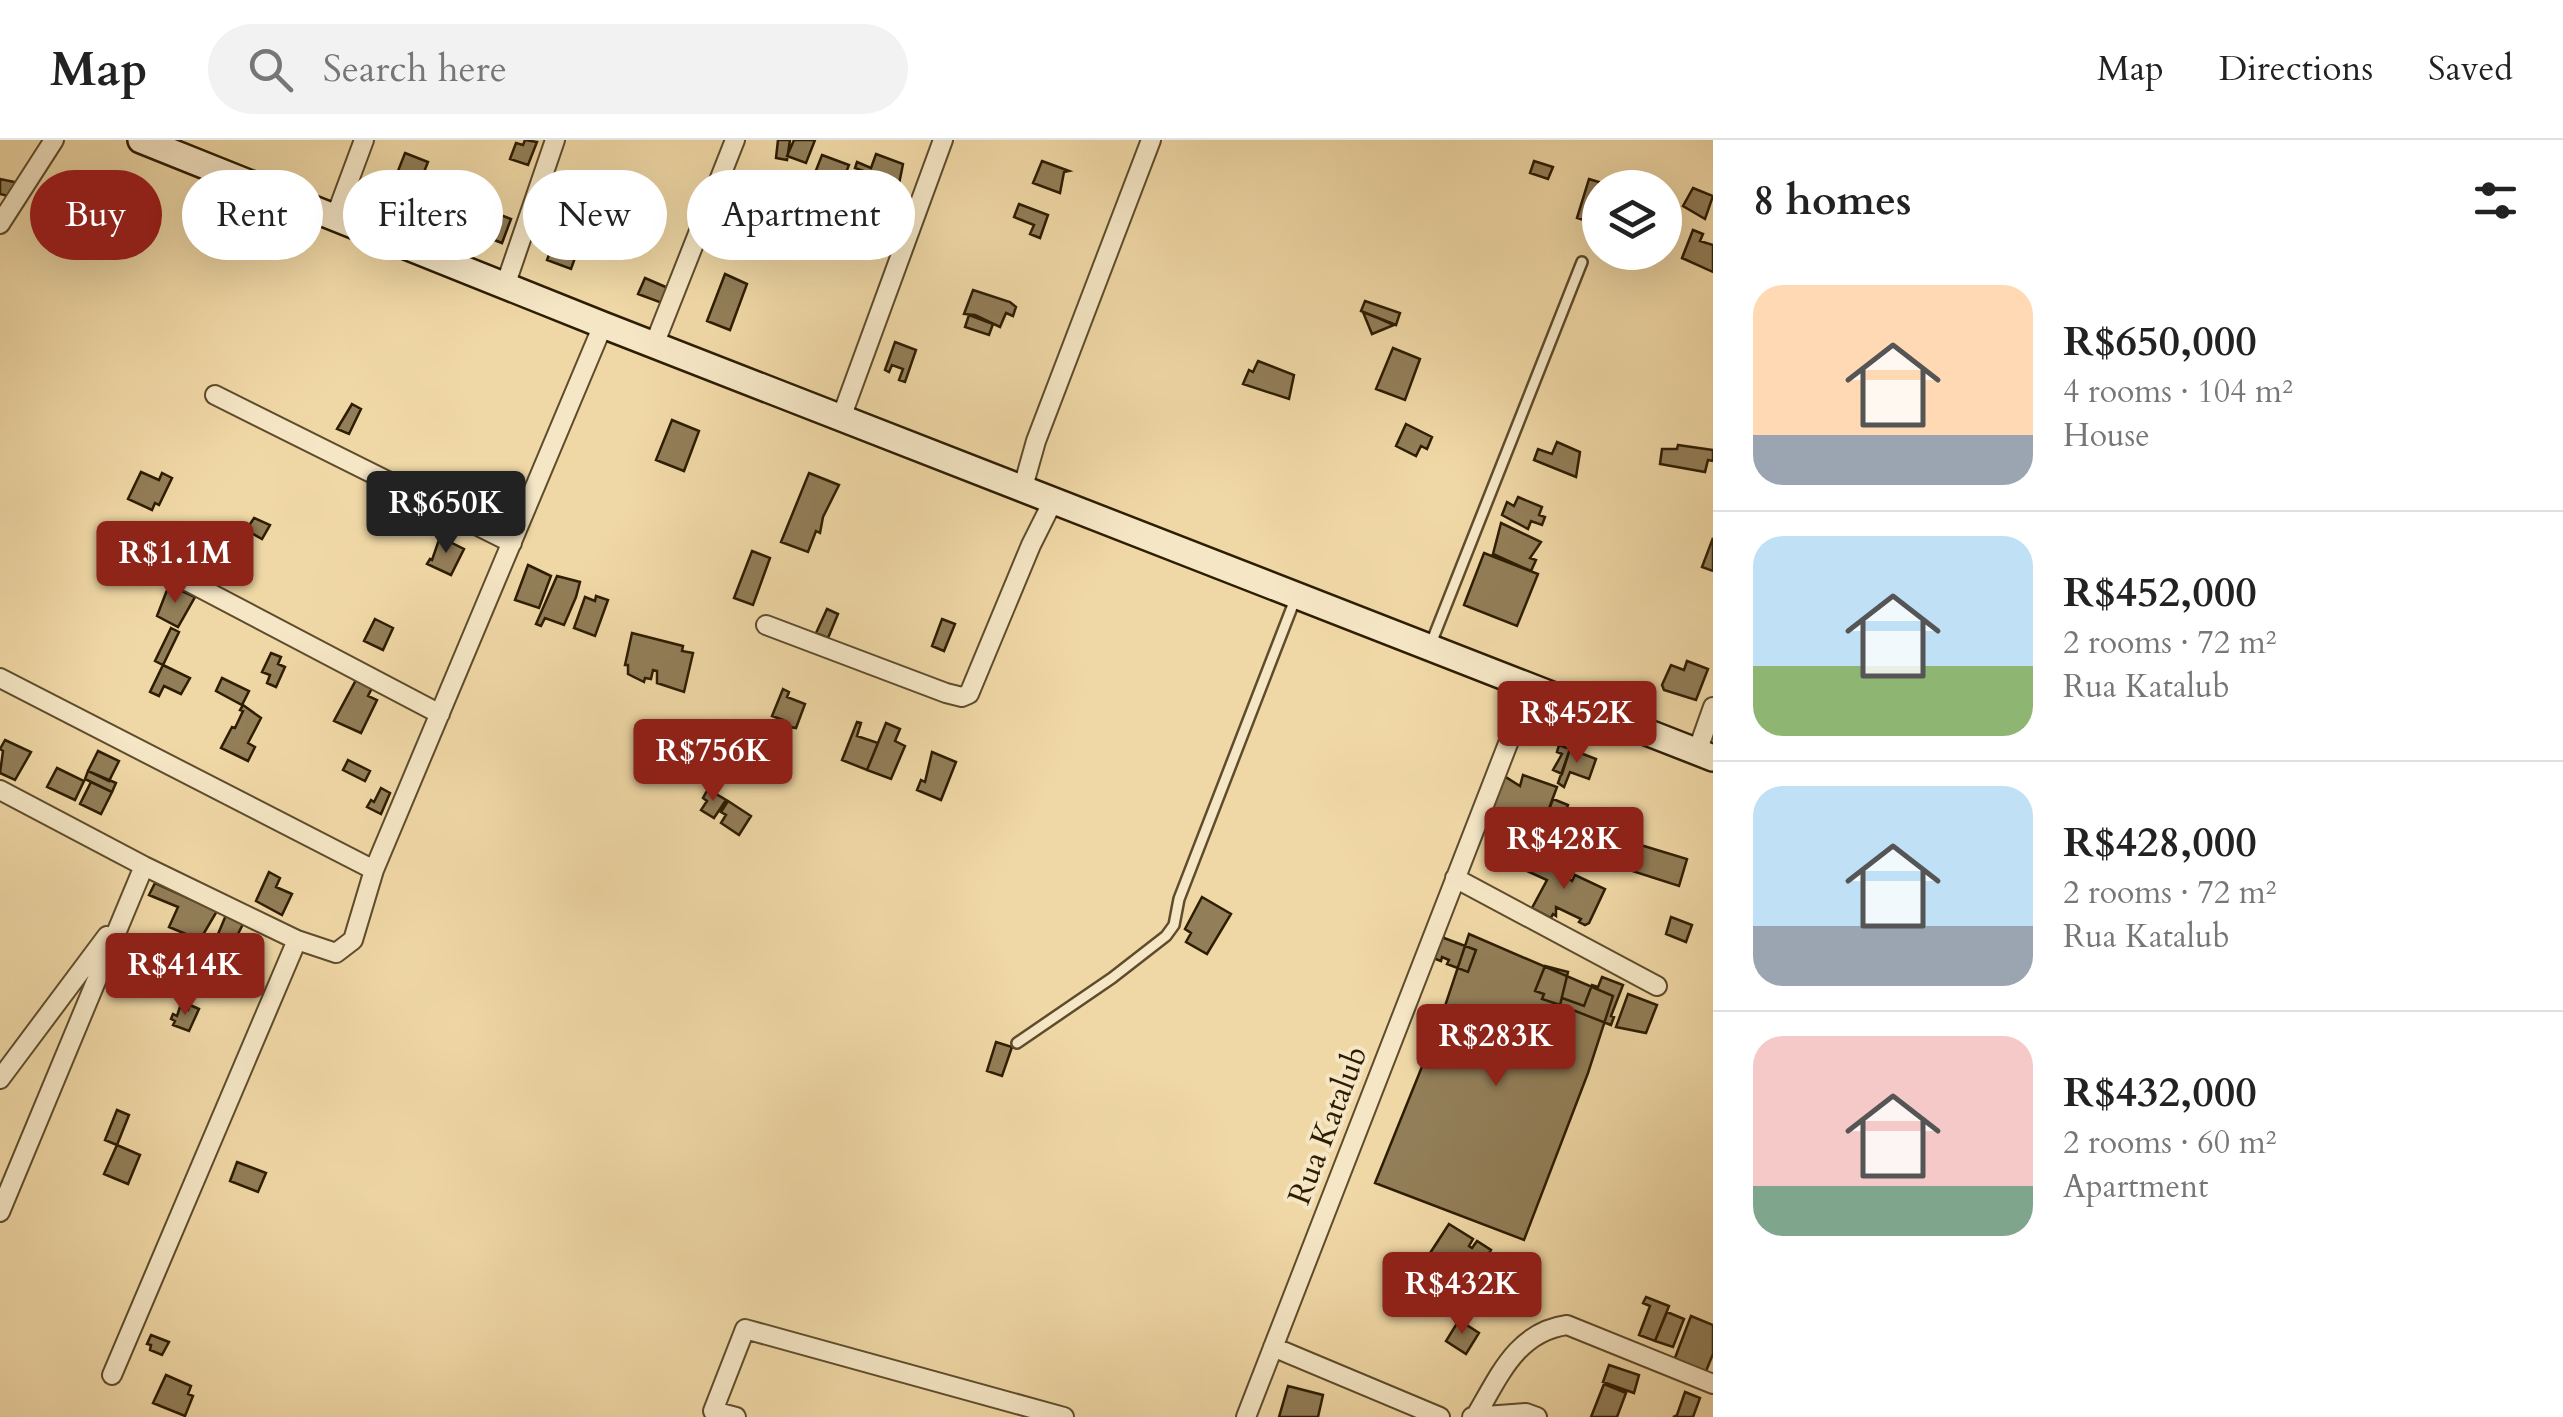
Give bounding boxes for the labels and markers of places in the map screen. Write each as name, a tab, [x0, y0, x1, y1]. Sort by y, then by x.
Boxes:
pin: R$650K	[365, 471, 527, 556]
pin: R$1.1M	[94, 521, 256, 606]
pin: R$452K	[1496, 681, 1658, 766]
pin: R$756K	[632, 719, 794, 804]
pin: R$428K	[1483, 807, 1645, 892]
pin: R$414K	[104, 933, 266, 1018]
pin: R$283K	[1415, 1004, 1577, 1089]
pin: R$432K	[1381, 1252, 1543, 1337]

